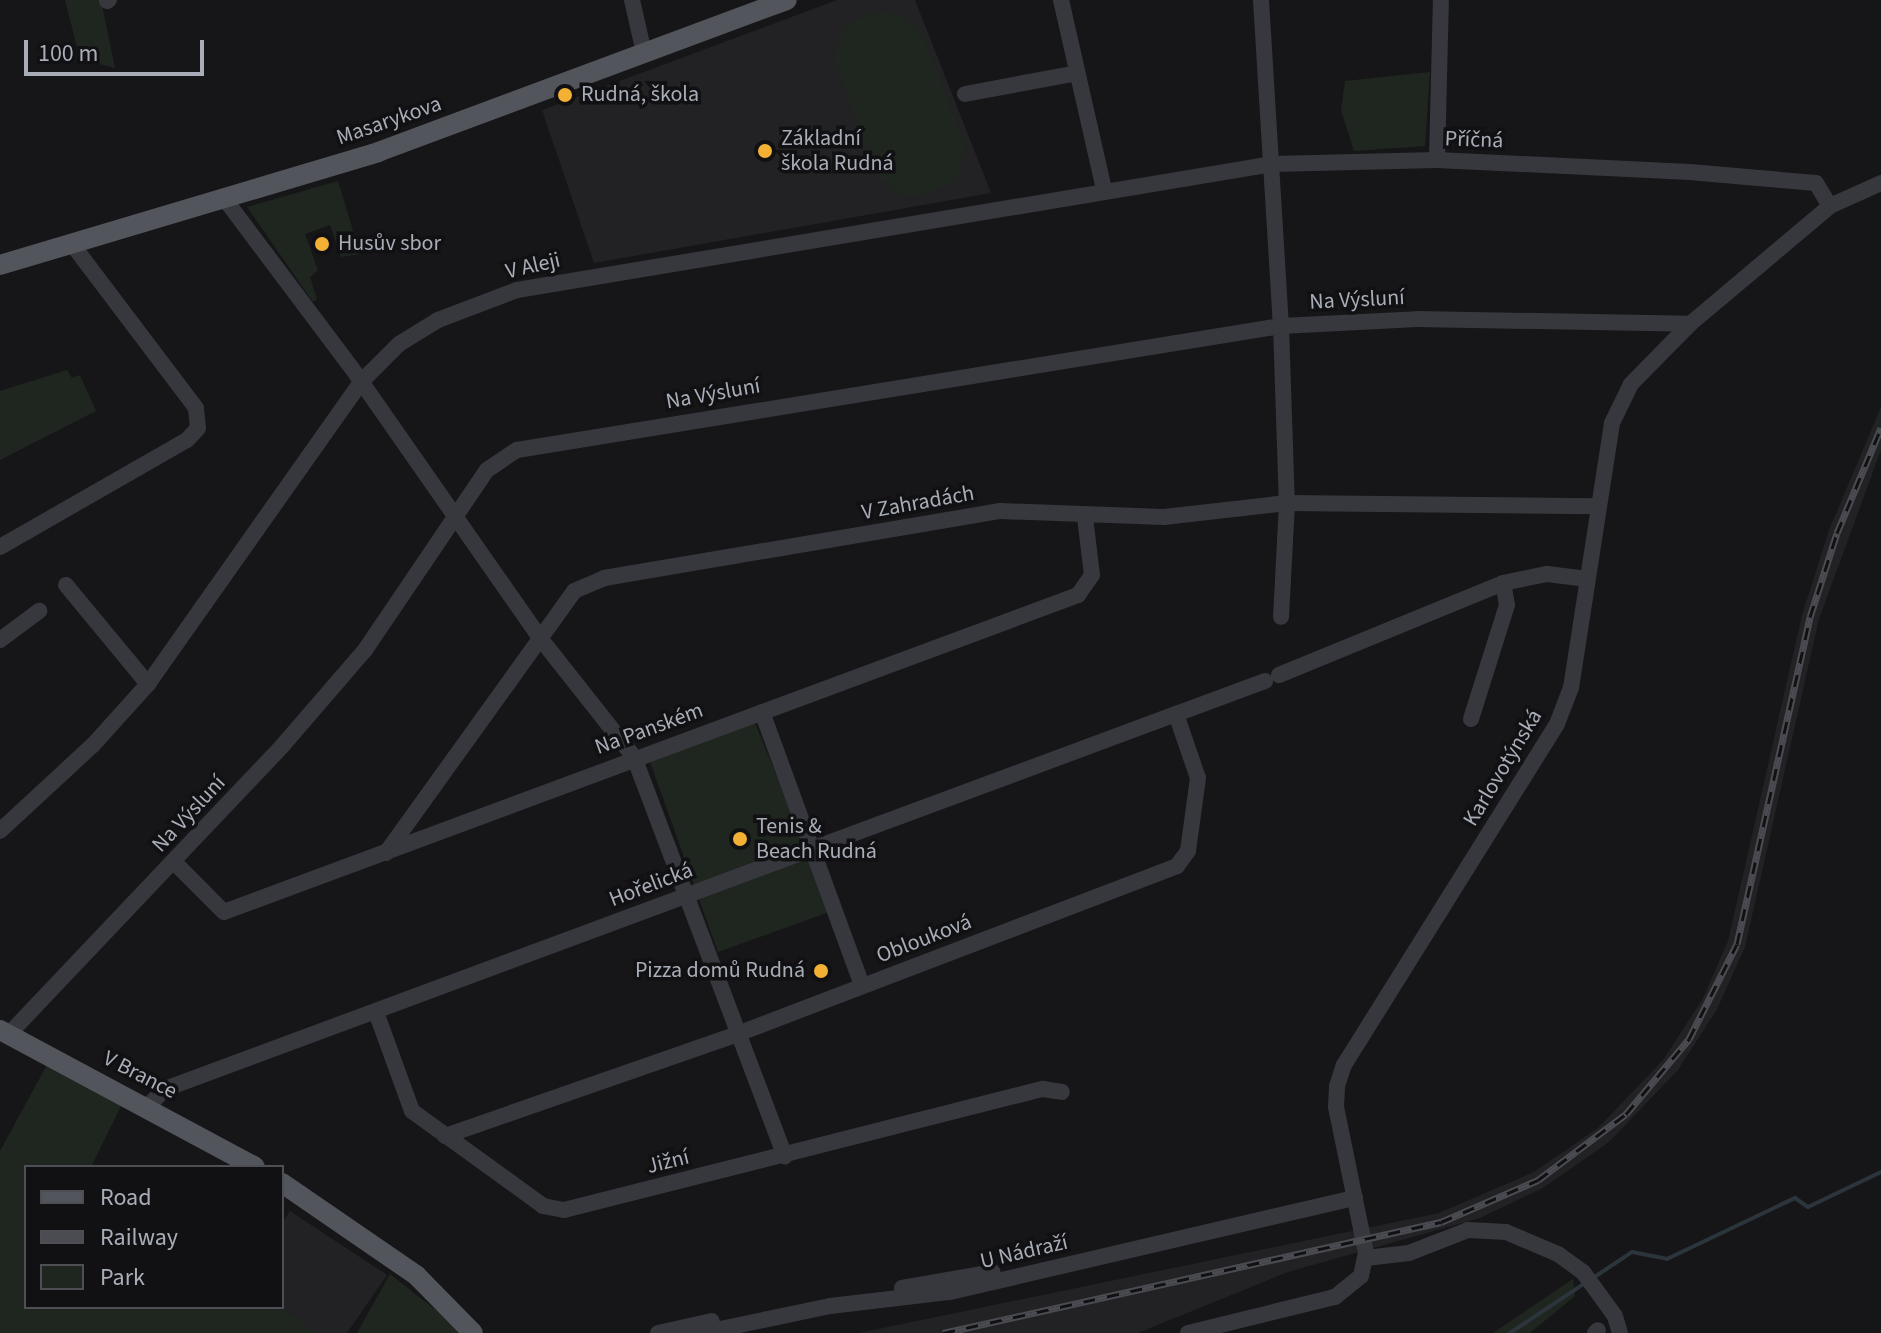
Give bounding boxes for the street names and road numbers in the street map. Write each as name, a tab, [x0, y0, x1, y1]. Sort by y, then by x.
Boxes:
street label: Masarykova	[333, 91, 445, 151]
street label: Příčná	[1444, 126, 1504, 154]
street label: V Aleji	[503, 247, 563, 285]
street label: Na Výsluní	[1309, 284, 1405, 316]
street label: Na Výsluní	[664, 373, 762, 415]
street label: V Zahradách	[860, 480, 976, 526]
street label: Na Panském	[591, 697, 707, 761]
street label: Karlovotýnská	[1458, 705, 1548, 831]
street label: Na Výsluní	[147, 770, 231, 858]
street label: Hořelická	[605, 857, 697, 913]
street label: Oblouková	[873, 909, 975, 969]
street label: V Brance	[99, 1045, 181, 1105]
street label: Jižní	[644, 1144, 692, 1180]
street label: U Nádraží	[978, 1229, 1070, 1275]

